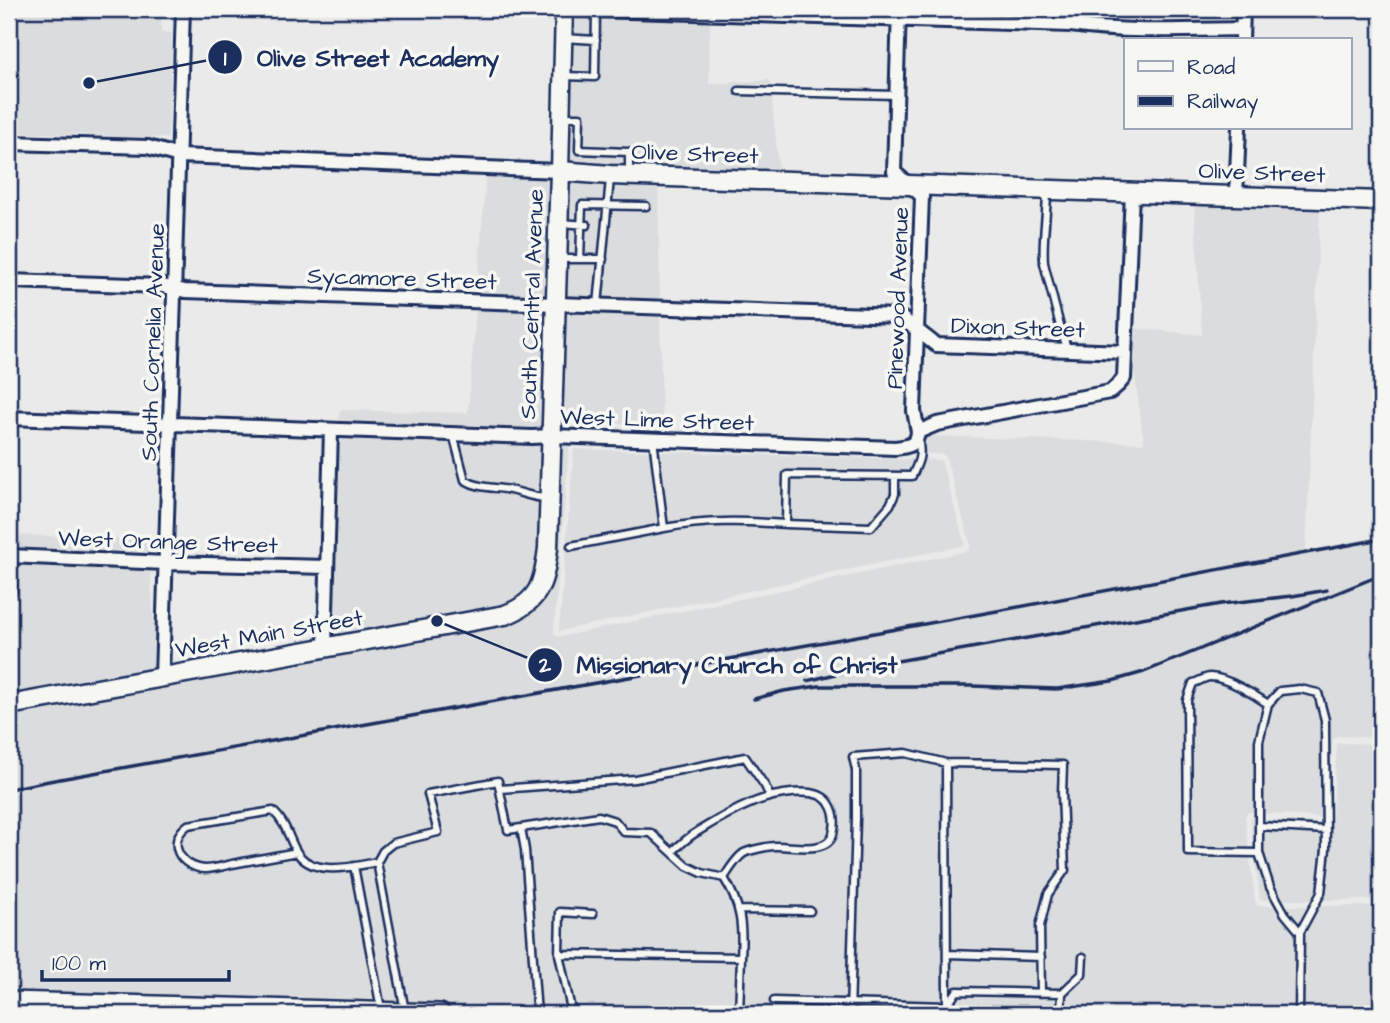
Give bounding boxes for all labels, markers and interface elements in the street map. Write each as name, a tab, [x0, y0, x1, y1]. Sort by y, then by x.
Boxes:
callout: Olive Street Academy	[208, 35, 513, 80]
legend	[1124, 38, 1352, 130]
text: Olive Street Academy	[257, 42, 500, 78]
text: 1	[224, 44, 227, 73]
text: Road	[1187, 53, 1235, 82]
text: Railway	[1187, 87, 1259, 118]
street label: Olive Street	[631, 136, 760, 172]
street label: Olive Street	[1198, 155, 1327, 191]
street label: South Central Avenue	[512, 188, 552, 420]
street label: Pinewood Avenue	[879, 206, 917, 390]
street label: South Cornelia Avenue	[133, 223, 173, 461]
street label: Sycamore Street	[307, 260, 498, 299]
street label: Dixon Street	[951, 310, 1086, 346]
street label: West Lime Street	[559, 401, 755, 439]
street label: West Orange Street	[57, 522, 279, 563]
street label: West Main Street	[173, 602, 366, 666]
callout: Missionary Church of Christ	[528, 642, 911, 687]
text: Missionary Church of Christ	[577, 649, 898, 685]
text: 2	[538, 651, 552, 680]
scale bar	[42, 939, 229, 983]
text: 100 m	[52, 949, 107, 978]

